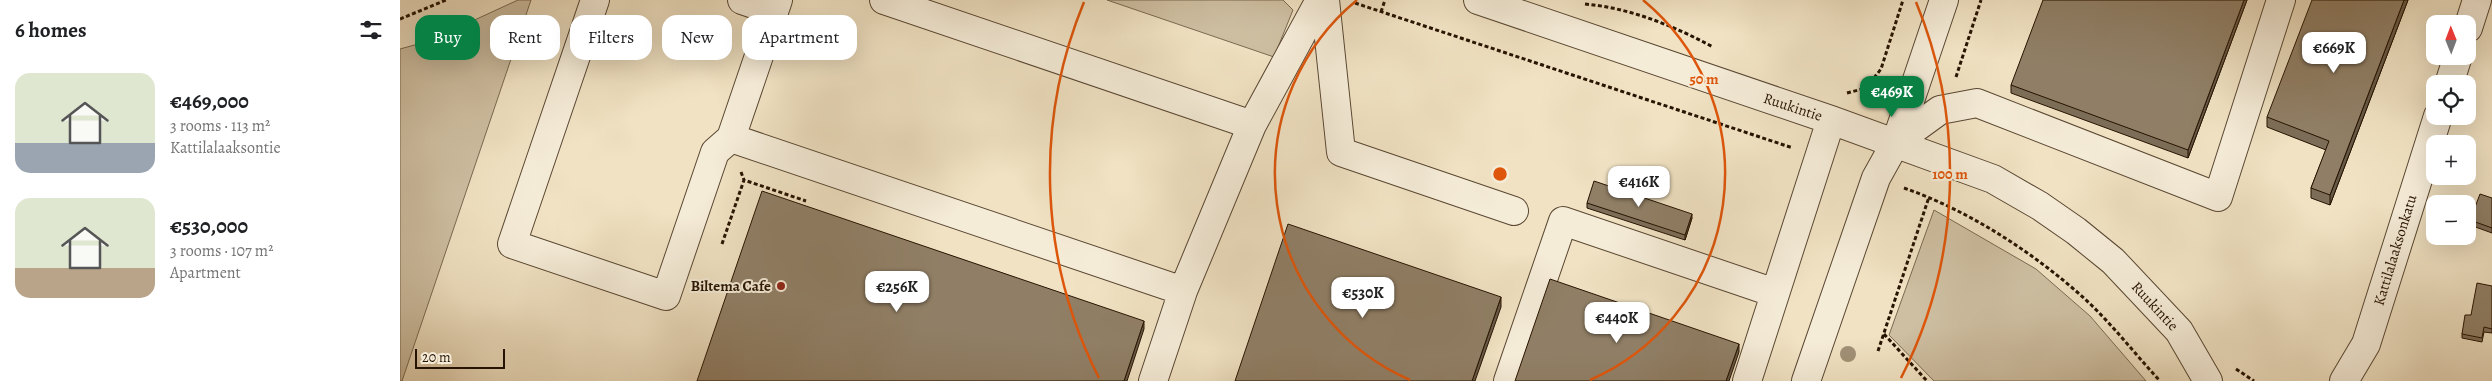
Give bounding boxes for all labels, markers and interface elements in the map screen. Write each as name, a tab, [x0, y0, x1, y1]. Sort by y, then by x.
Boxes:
chip: Buy	[415, 15, 480, 60]
chip: Rent	[490, 15, 560, 60]
chip: Filters	[570, 15, 652, 60]
chip: New	[662, 15, 732, 60]
chip: Apartment	[742, 15, 857, 60]
north arrow	[2426, 15, 2476, 65]
map controls	[2426, 15, 2476, 245]
text: 6 homes	[15, 16, 87, 44]
icon: filters	[357, 16, 385, 44]
pin: €669K	[2299, 32, 2369, 74]
text: €669K	[2313, 37, 2355, 59]
text: 50 m	[1689, 69, 1719, 89]
button: locate	[2426, 75, 2476, 125]
pin: €469K	[1857, 76, 1927, 118]
text: €469K	[1871, 81, 1913, 103]
text: €469,000	[170, 87, 249, 115]
street label: Ruukintie	[1761, 88, 1825, 126]
icon: home	[55, 93, 115, 153]
text: 3 rooms · 113 m²	[170, 115, 270, 137]
button: +	[2426, 135, 2476, 185]
text: Kattilalaaksontie	[170, 137, 281, 159]
text: 100 m	[1932, 164, 1968, 184]
centre of rings	[1491, 165, 1509, 183]
pin: €416K	[1604, 166, 1674, 208]
text: €416K	[1619, 171, 1659, 193]
street label: Kattilalaaksonkatu	[2369, 191, 2422, 308]
button: −	[2426, 195, 2476, 245]
text: €530,000	[170, 212, 248, 240]
icon: home	[55, 218, 115, 278]
text: 3 rooms · 107 m²	[170, 240, 273, 262]
text: Apartment	[170, 262, 241, 284]
pin: €256K	[862, 270, 932, 313]
place label: Biltema Cafe	[691, 276, 771, 296]
text: €256K	[876, 276, 918, 298]
pin: €530K	[1328, 276, 1398, 319]
street label: Ruukintie	[2127, 277, 2183, 335]
marker: Biltema Cafe	[775, 280, 787, 292]
text: €530K	[1342, 282, 1384, 304]
pin: €440K	[1582, 302, 1652, 344]
text: €440K	[1596, 307, 1638, 329]
scale bar	[415, 346, 505, 369]
text: 20 m	[422, 348, 451, 367]

